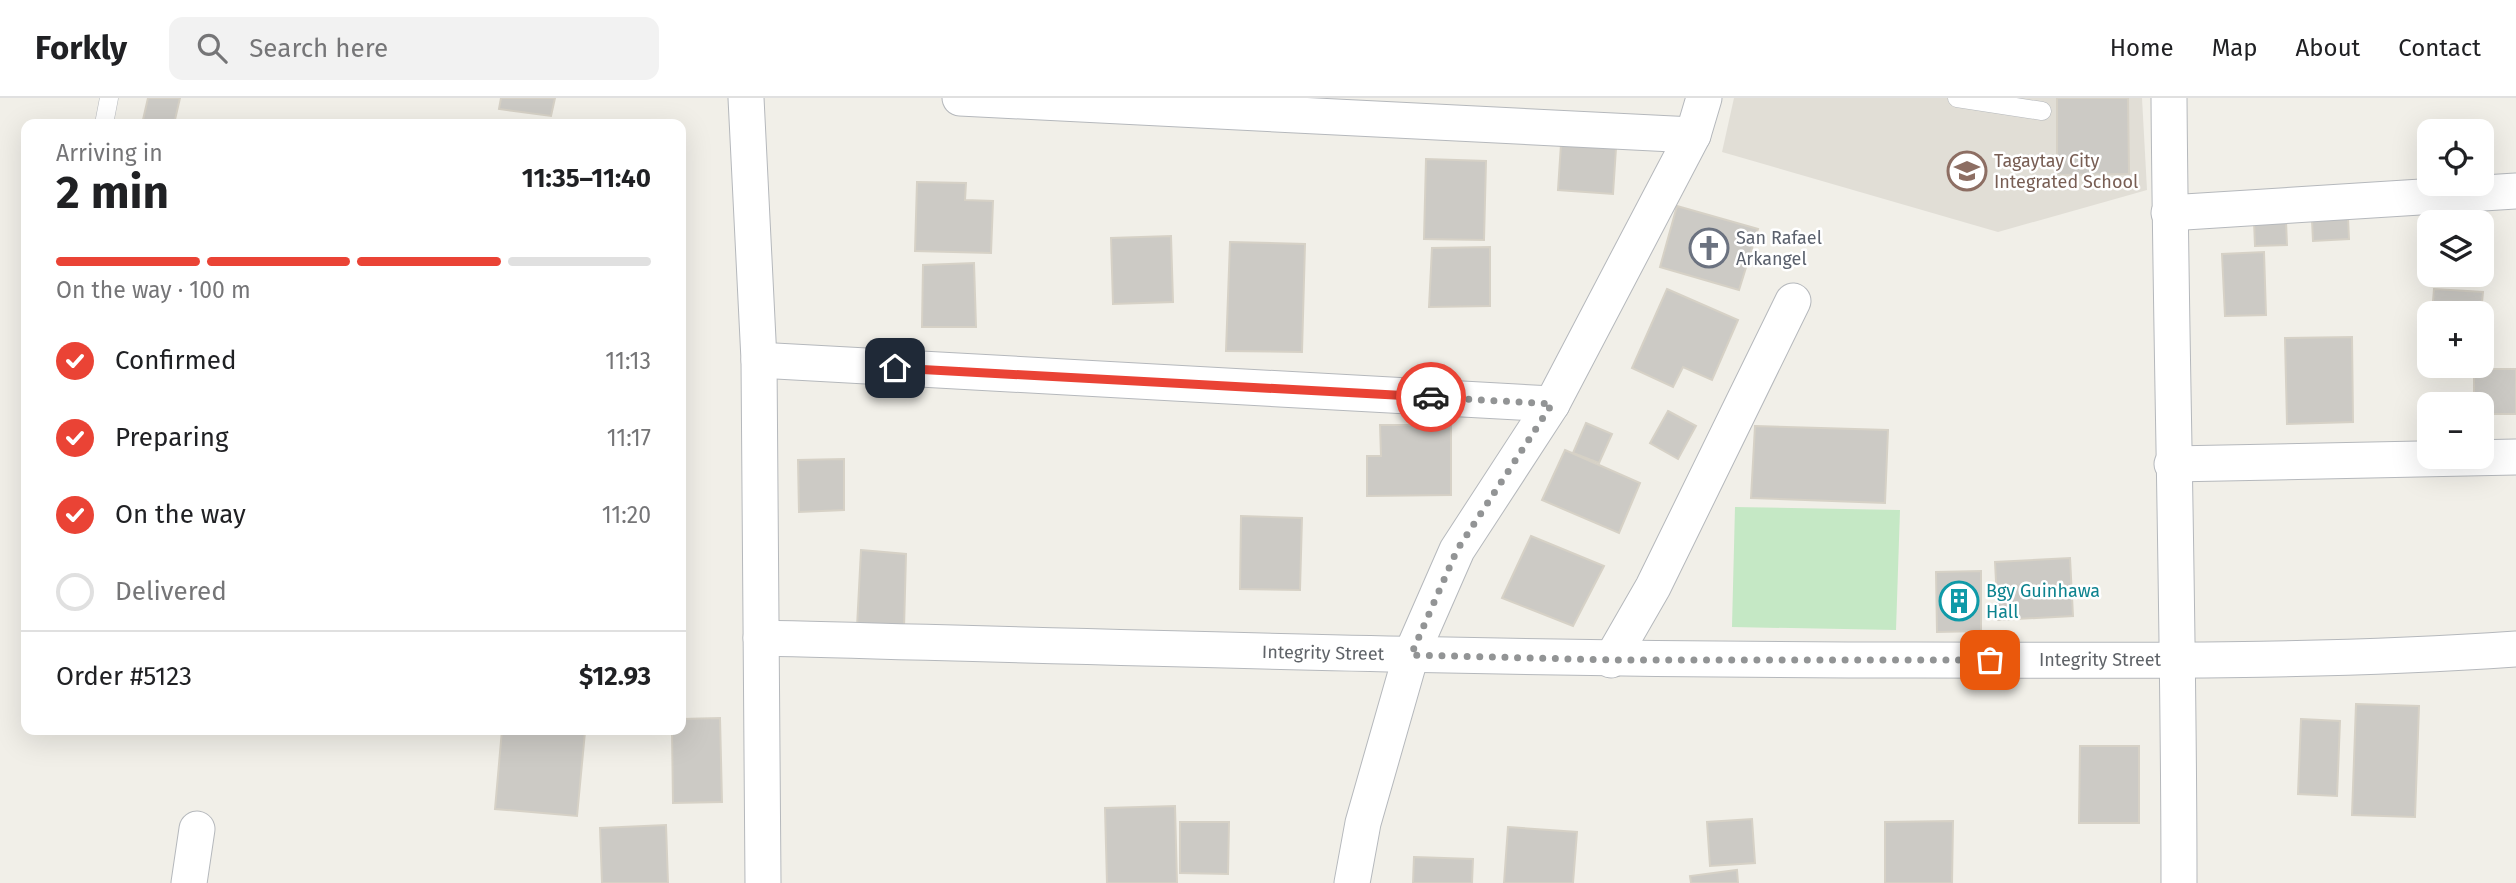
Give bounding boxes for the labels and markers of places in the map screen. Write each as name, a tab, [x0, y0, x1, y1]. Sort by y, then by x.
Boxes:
school or university icon: Tagaytay City Integrated School	[1946, 150, 1988, 192]
place label: Tagaytay City Integrated School	[1994, 150, 2138, 193]
church icon: San Rafael Arkangel	[1688, 227, 1730, 269]
place label: San Rafael Arkangel	[1736, 227, 1822, 270]
pin	[865, 338, 925, 398]
building icon: Bgy Guinhawa Hall	[1938, 580, 1980, 622]
place label: Bgy Guinhawa Hall	[1986, 580, 2100, 623]
pin	[1960, 630, 2020, 690]

